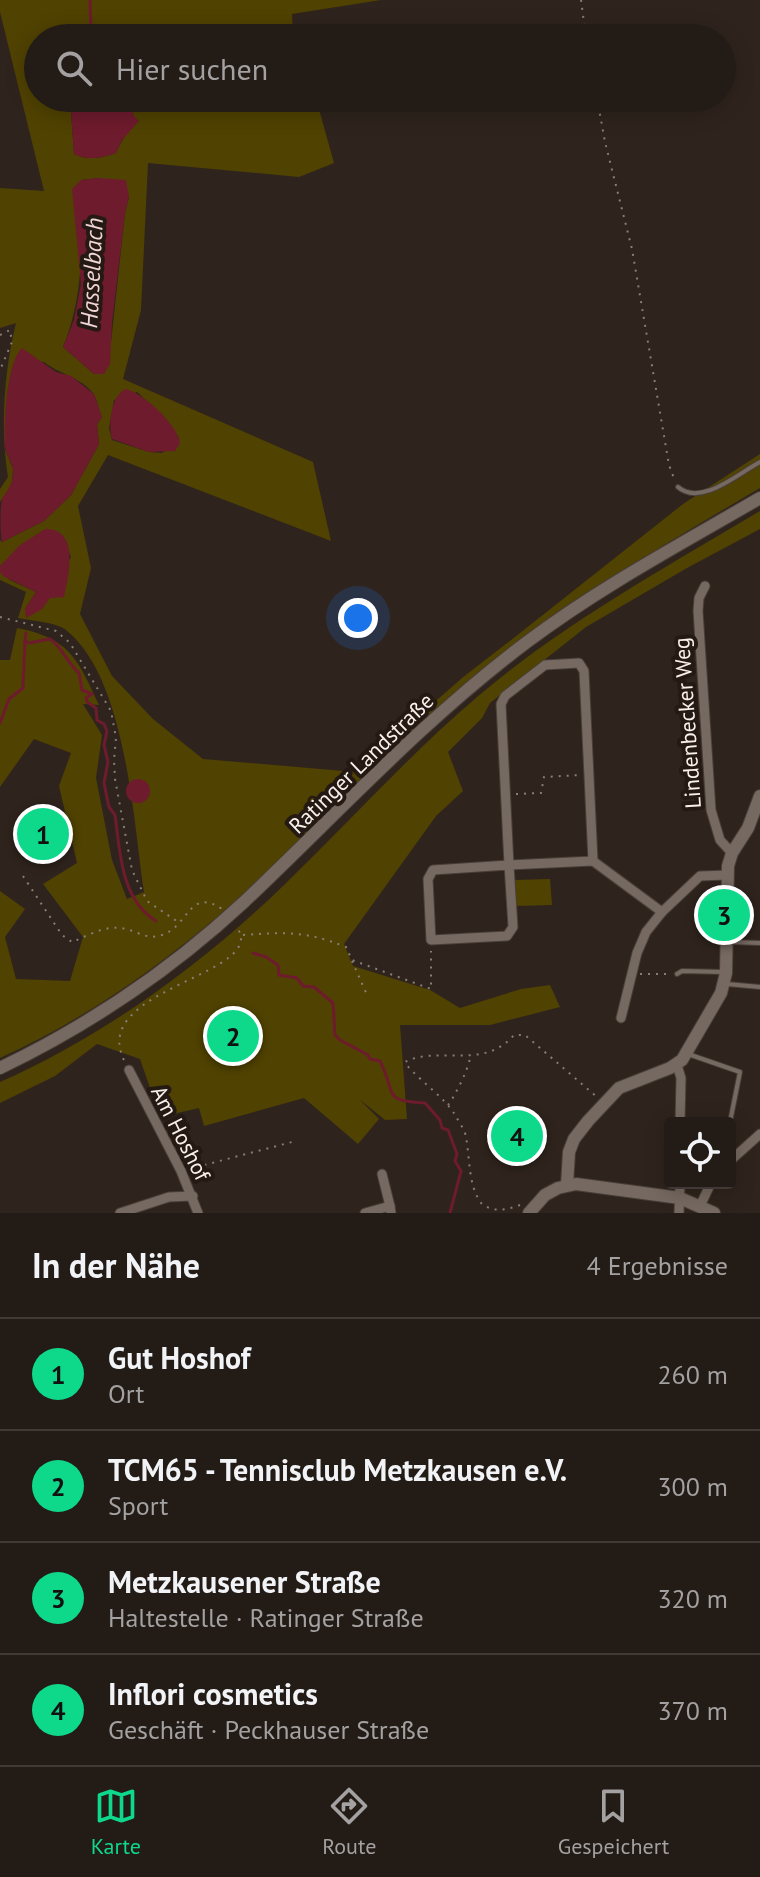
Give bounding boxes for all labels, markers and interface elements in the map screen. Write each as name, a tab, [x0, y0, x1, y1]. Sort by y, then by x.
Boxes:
search box	[24, 24, 736, 112]
icon: search	[52, 46, 96, 90]
text: Hier suchen	[116, 49, 268, 88]
water label: Hasselbach	[73, 217, 110, 329]
your location	[338, 598, 378, 638]
street label: Lindenbecker Weg	[667, 636, 707, 810]
street label: Ratinger Landstraße	[283, 687, 439, 839]
pin: 1	[17, 804, 69, 864]
pin: 3	[698, 885, 750, 945]
pin: 2	[207, 1006, 259, 1066]
street label: Am Hoshof	[145, 1081, 217, 1186]
pin: 4	[491, 1106, 543, 1166]
map controls	[664, 1117, 736, 1189]
button: locate	[664, 1117, 736, 1189]
text: In der Nähe	[32, 1243, 200, 1287]
text: 4 Ergebnisse	[587, 1249, 728, 1282]
text: Gut Hoshof	[108, 1338, 251, 1377]
text: 1	[51, 1358, 65, 1391]
text: 260 m	[657, 1358, 728, 1391]
text: Ort	[108, 1377, 144, 1410]
text: TCM65 - Tennisclub Metzkausen e.V.	[108, 1450, 567, 1489]
text: 2	[51, 1470, 65, 1503]
text: 300 m	[657, 1470, 728, 1503]
text: Sport	[108, 1489, 168, 1522]
text: Metzkausener Straße	[108, 1562, 381, 1601]
text: 3	[51, 1582, 65, 1615]
text: 320 m	[657, 1582, 728, 1615]
text: Haltestelle · Ratinger Straße	[108, 1601, 424, 1634]
text: Inflori cosmetics	[108, 1674, 318, 1713]
text: 4	[51, 1694, 65, 1727]
text: 370 m	[657, 1694, 728, 1727]
text: Geschäft · Peckhauser Straße	[108, 1713, 429, 1746]
tab: Karte	[91, 1784, 141, 1860]
tab: Route	[322, 1784, 376, 1860]
tab: Gespeichert	[558, 1784, 669, 1860]

